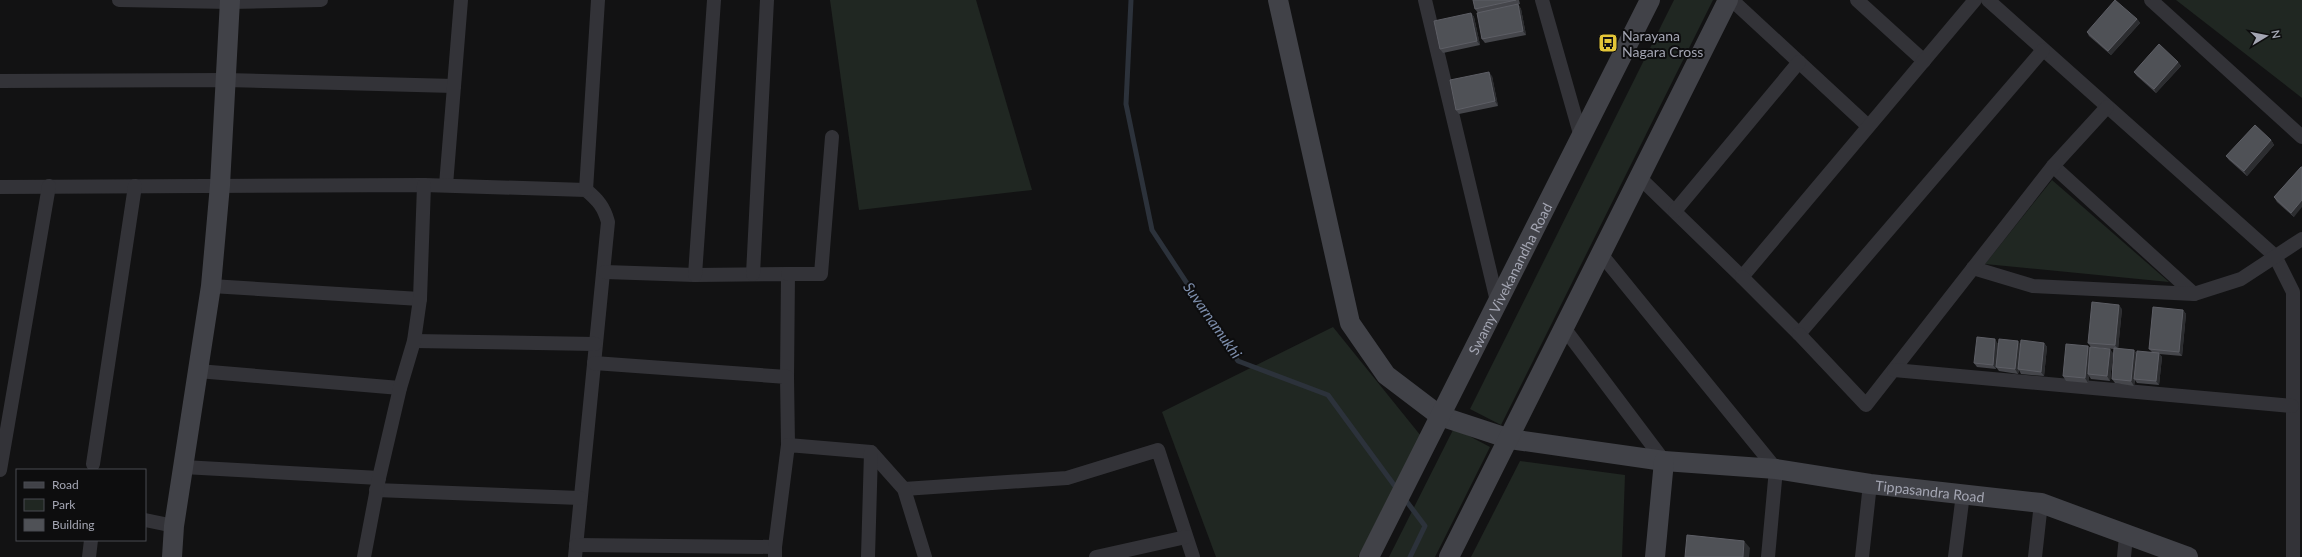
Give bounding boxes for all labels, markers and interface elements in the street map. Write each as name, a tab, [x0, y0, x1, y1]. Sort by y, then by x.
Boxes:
north arrow	[2246, 16, 2286, 56]
place label: Narayana Nagara Cross	[1622, 27, 1703, 60]
text: N	[2269, 29, 2283, 39]
bus stop icon: Narayana Nagara Cross	[1597, 32, 1619, 54]
street label: Swamy Vivekanandha Road	[1464, 200, 1555, 357]
water label: Suvarnamukhi	[1180, 278, 1246, 362]
legend	[16, 469, 146, 541]
street label: Tippasandra Road	[1875, 476, 1985, 505]
text: Road	[52, 477, 79, 492]
text: Park	[52, 497, 76, 512]
text: Building	[52, 517, 95, 532]

